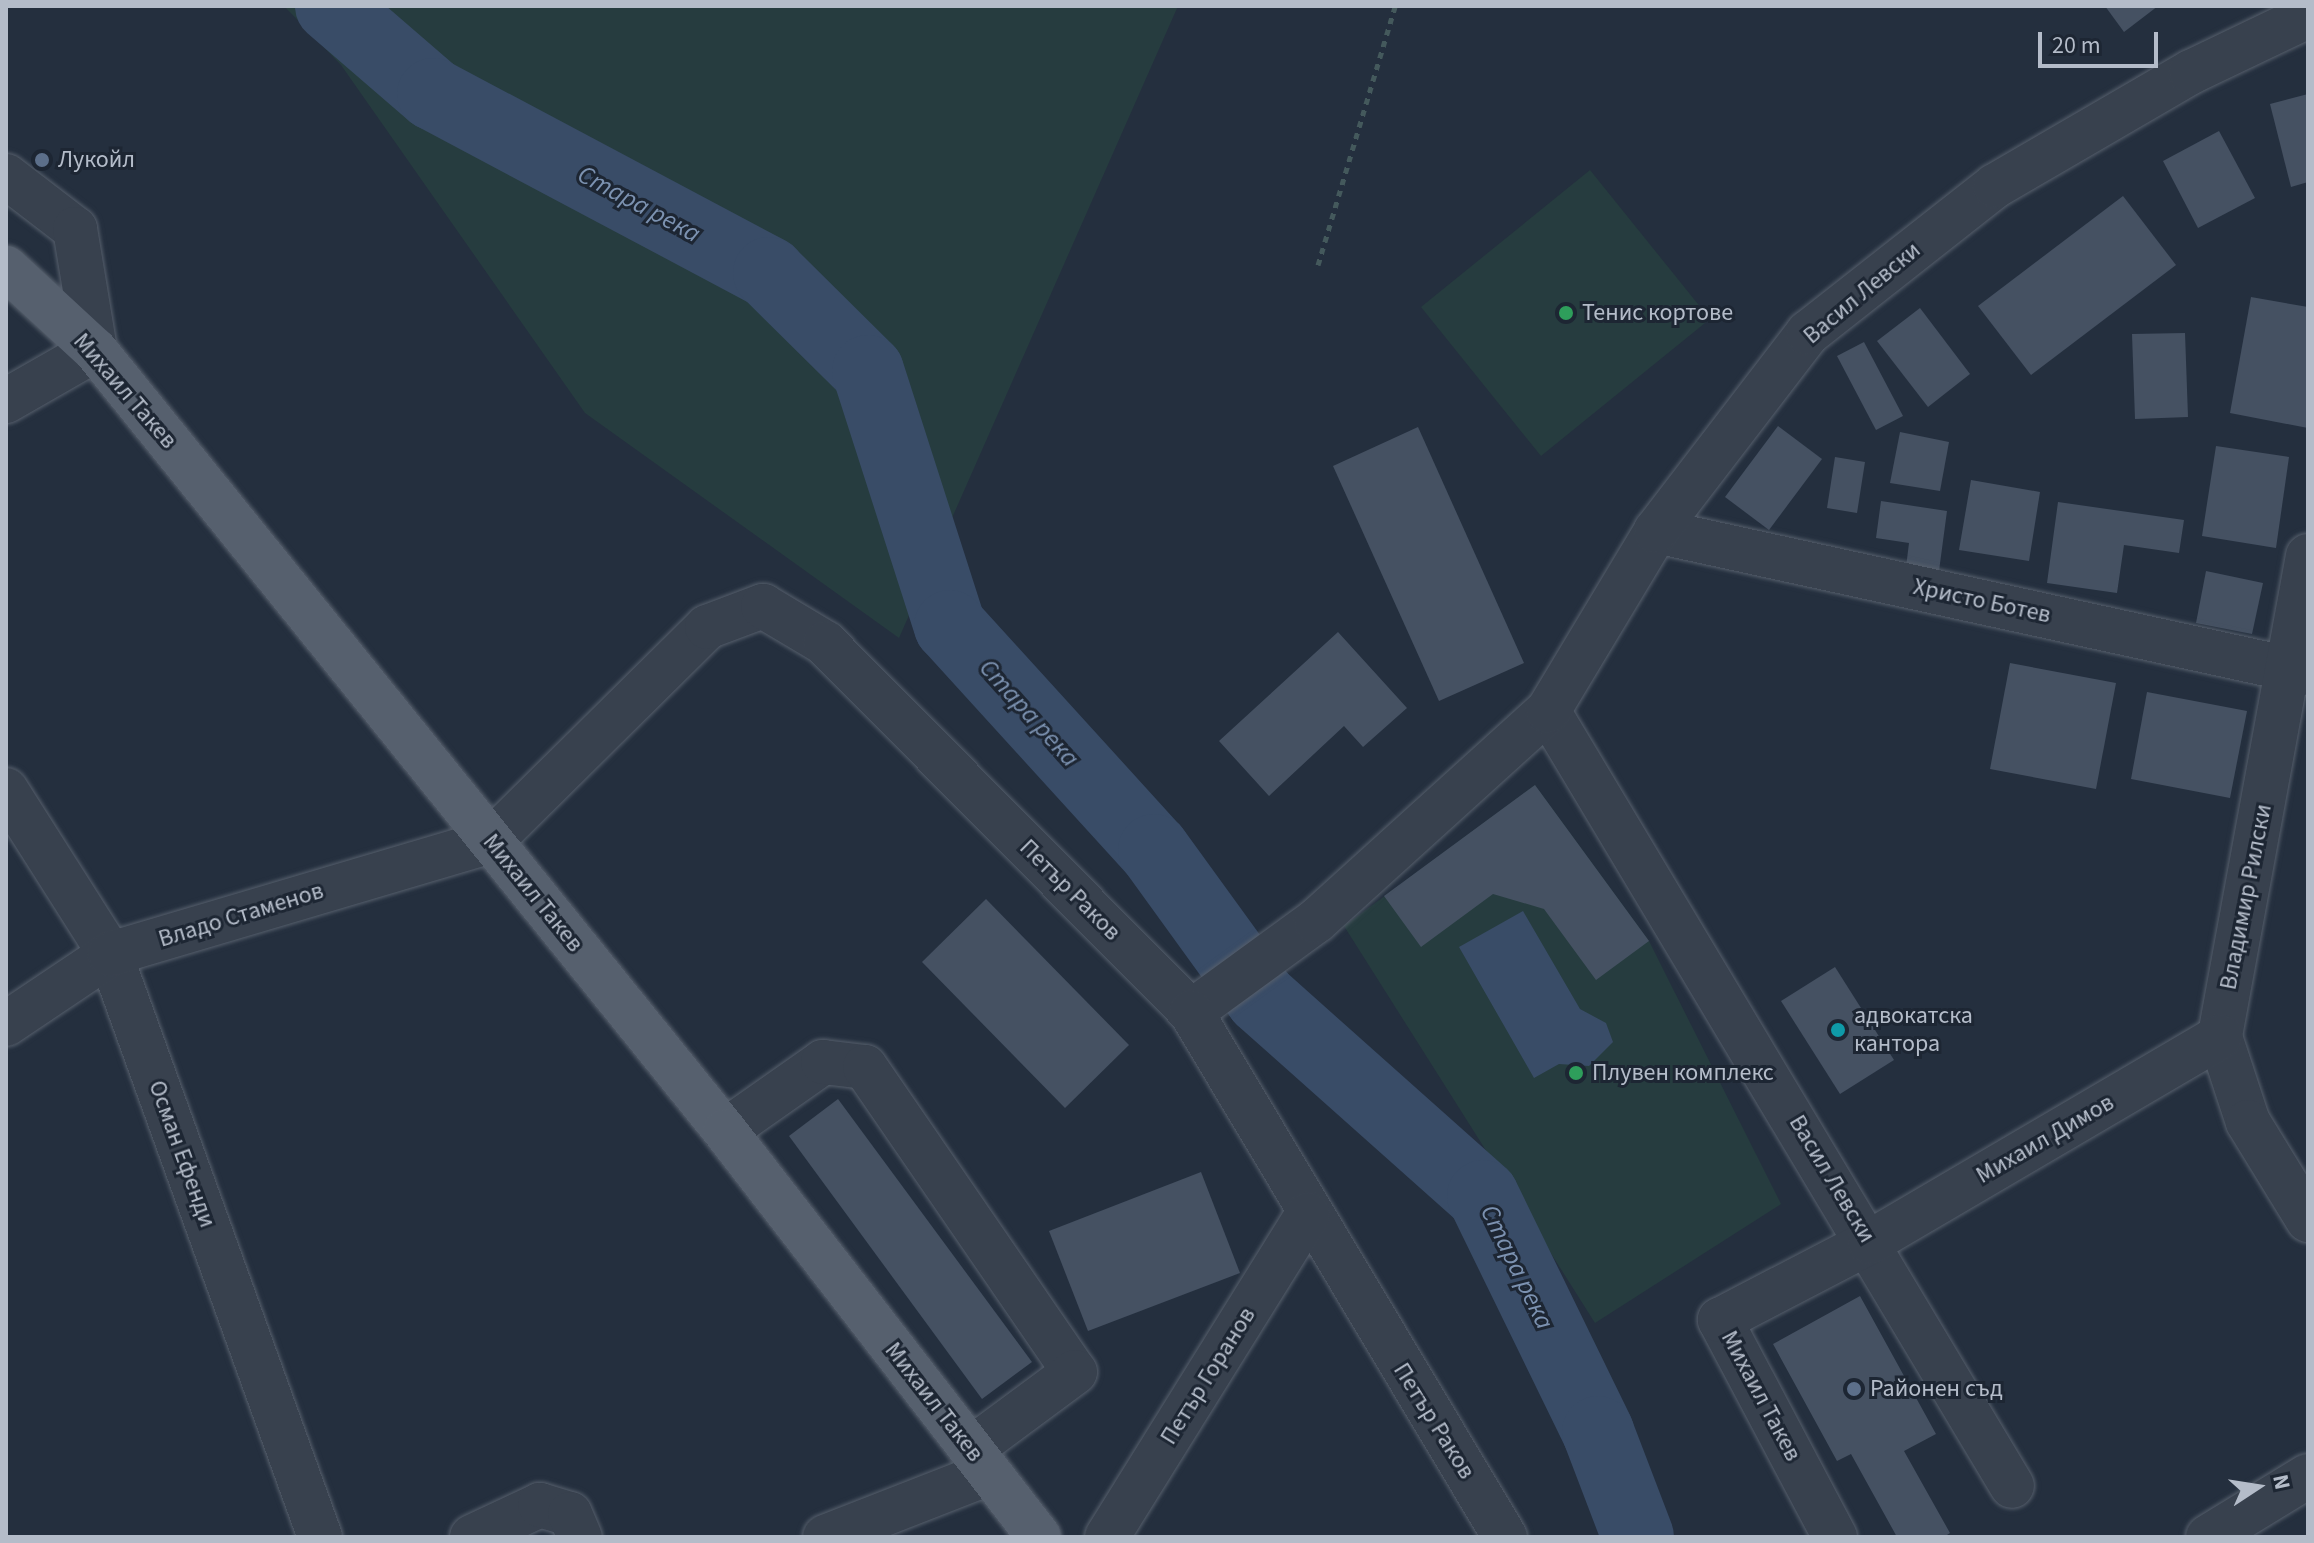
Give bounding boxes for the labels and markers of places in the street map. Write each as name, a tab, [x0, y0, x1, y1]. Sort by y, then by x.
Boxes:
place label: Лукойл	[58, 146, 135, 174]
marker: Лукойл	[33, 151, 51, 169]
place label: Тенис кортове	[1582, 299, 1733, 327]
marker: Тенис кортове	[1557, 304, 1575, 322]
place label: адвокатска кантора	[1854, 1002, 1973, 1058]
marker: адвокатска кантора	[1829, 1021, 1847, 1039]
place label: Плувен комплекс	[1592, 1059, 1774, 1087]
marker: Плувен комплекс	[1567, 1064, 1585, 1082]
place label: Районен съд	[1870, 1375, 2003, 1403]
marker: Районен съд	[1845, 1380, 1863, 1398]

